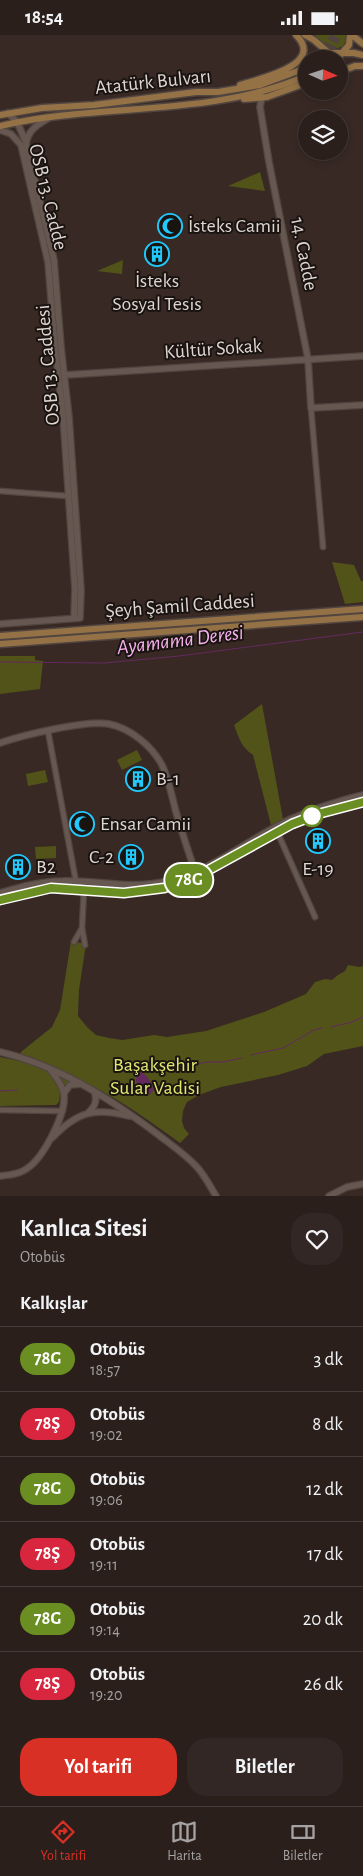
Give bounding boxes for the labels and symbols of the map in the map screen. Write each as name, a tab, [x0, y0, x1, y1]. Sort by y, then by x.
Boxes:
north arrow	[298, 50, 348, 100]
street label: Atatürk Bulvarı	[94, 66, 212, 98]
street label: OSB 13. Cadde	[25, 142, 71, 252]
mosque icon: İsteks Camii	[157, 213, 183, 239]
place label: İsteks Camii	[188, 216, 281, 236]
street label: 14. Cadde	[287, 216, 321, 292]
building icon: İsteks Sosyal Tesis	[144, 241, 170, 267]
place label: İsteks Sosyal Tesis	[112, 271, 202, 314]
street label: OSB 13. Caddesi	[33, 304, 63, 426]
street label: Kültür Sokak	[163, 336, 263, 362]
street label: Şeyh Şamil Caddesi	[105, 591, 255, 621]
water label: Ayamama Deresi	[115, 622, 245, 658]
building icon: B-1	[125, 766, 151, 792]
place label: B-1	[156, 769, 180, 789]
unlabelled marker	[301, 805, 323, 827]
mosque icon: Ensar Camii	[69, 811, 95, 837]
place label: Ensar Camii	[100, 814, 191, 834]
building icon: E-19	[305, 828, 331, 854]
building icon: C-2	[118, 844, 144, 870]
place label: C-2	[89, 847, 114, 867]
building icon: B2	[5, 854, 31, 880]
place label: B2	[36, 857, 56, 877]
place label: E-19	[302, 859, 334, 879]
line badge: 78G	[160, 864, 218, 896]
park label: Başakşehir Sular Vadisi	[110, 1055, 200, 1098]

